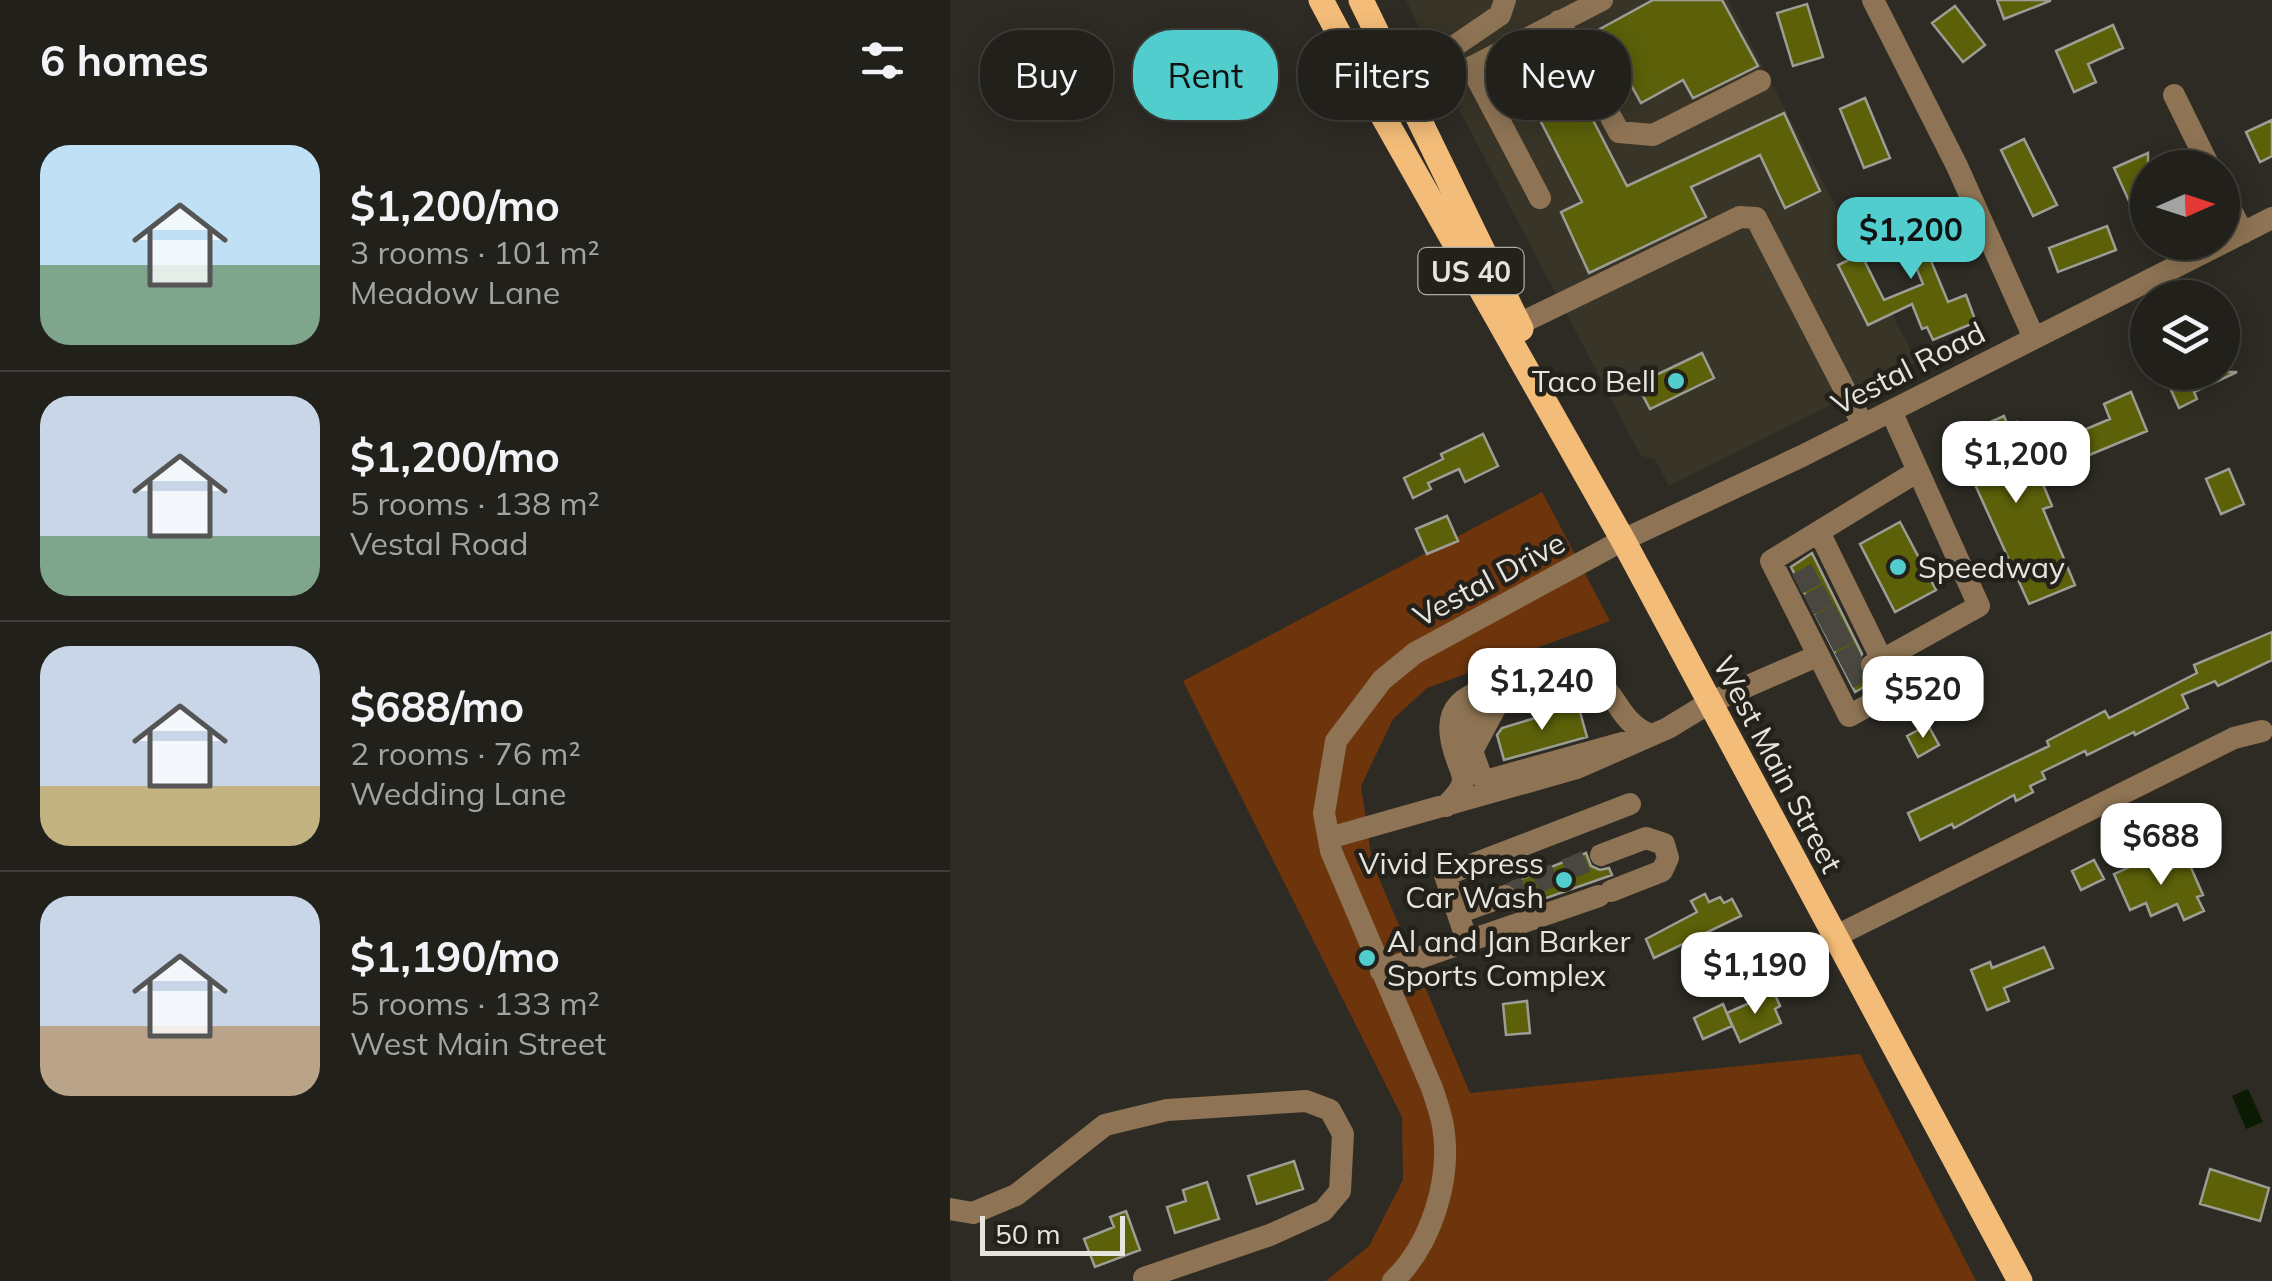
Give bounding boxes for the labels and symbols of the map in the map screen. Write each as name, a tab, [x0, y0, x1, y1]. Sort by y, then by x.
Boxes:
north arrow	[2130, 150, 2240, 260]
pin: $1,200	[1830, 197, 1992, 282]
road number: US 40	[1418, 248, 1524, 294]
street label: Vestal Road	[1825, 313, 1991, 423]
place label: Taco Bell	[1532, 362, 1656, 400]
marker: Taco Bell	[1665, 370, 1687, 392]
pin: $1,200	[1935, 421, 2097, 506]
street label: Vestal Drive	[1407, 523, 1571, 635]
place label: Speedway	[1918, 548, 2065, 586]
marker: Speedway	[1887, 556, 1909, 578]
pin: $1,240	[1461, 648, 1623, 733]
street label: West Main Street	[1705, 649, 1851, 879]
pin: $520	[1864, 656, 1982, 741]
pin: $688	[2102, 803, 2220, 888]
place label: Vivid Express Car Wash	[1359, 844, 1544, 916]
marker: Vivid Express Car Wash	[1553, 869, 1575, 891]
place label: Al and Jan Barker Sports Complex	[1387, 922, 1630, 994]
pin: $1,190	[1674, 932, 1836, 1017]
marker: Al and Jan Barker Sports Complex	[1356, 947, 1378, 969]
scale bar	[980, 1211, 1125, 1256]

